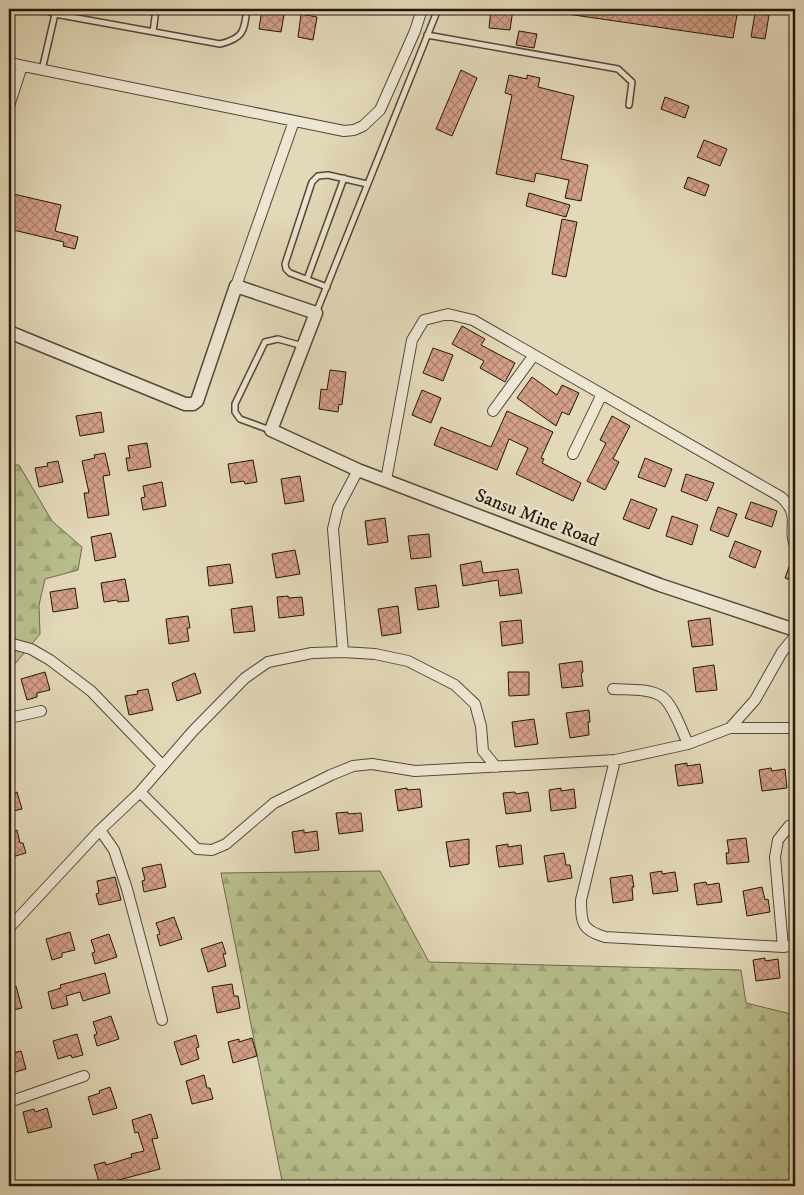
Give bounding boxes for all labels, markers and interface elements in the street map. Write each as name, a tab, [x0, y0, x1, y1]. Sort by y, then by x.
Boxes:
street label: Sansu Mine Road	[472, 484, 603, 552]

